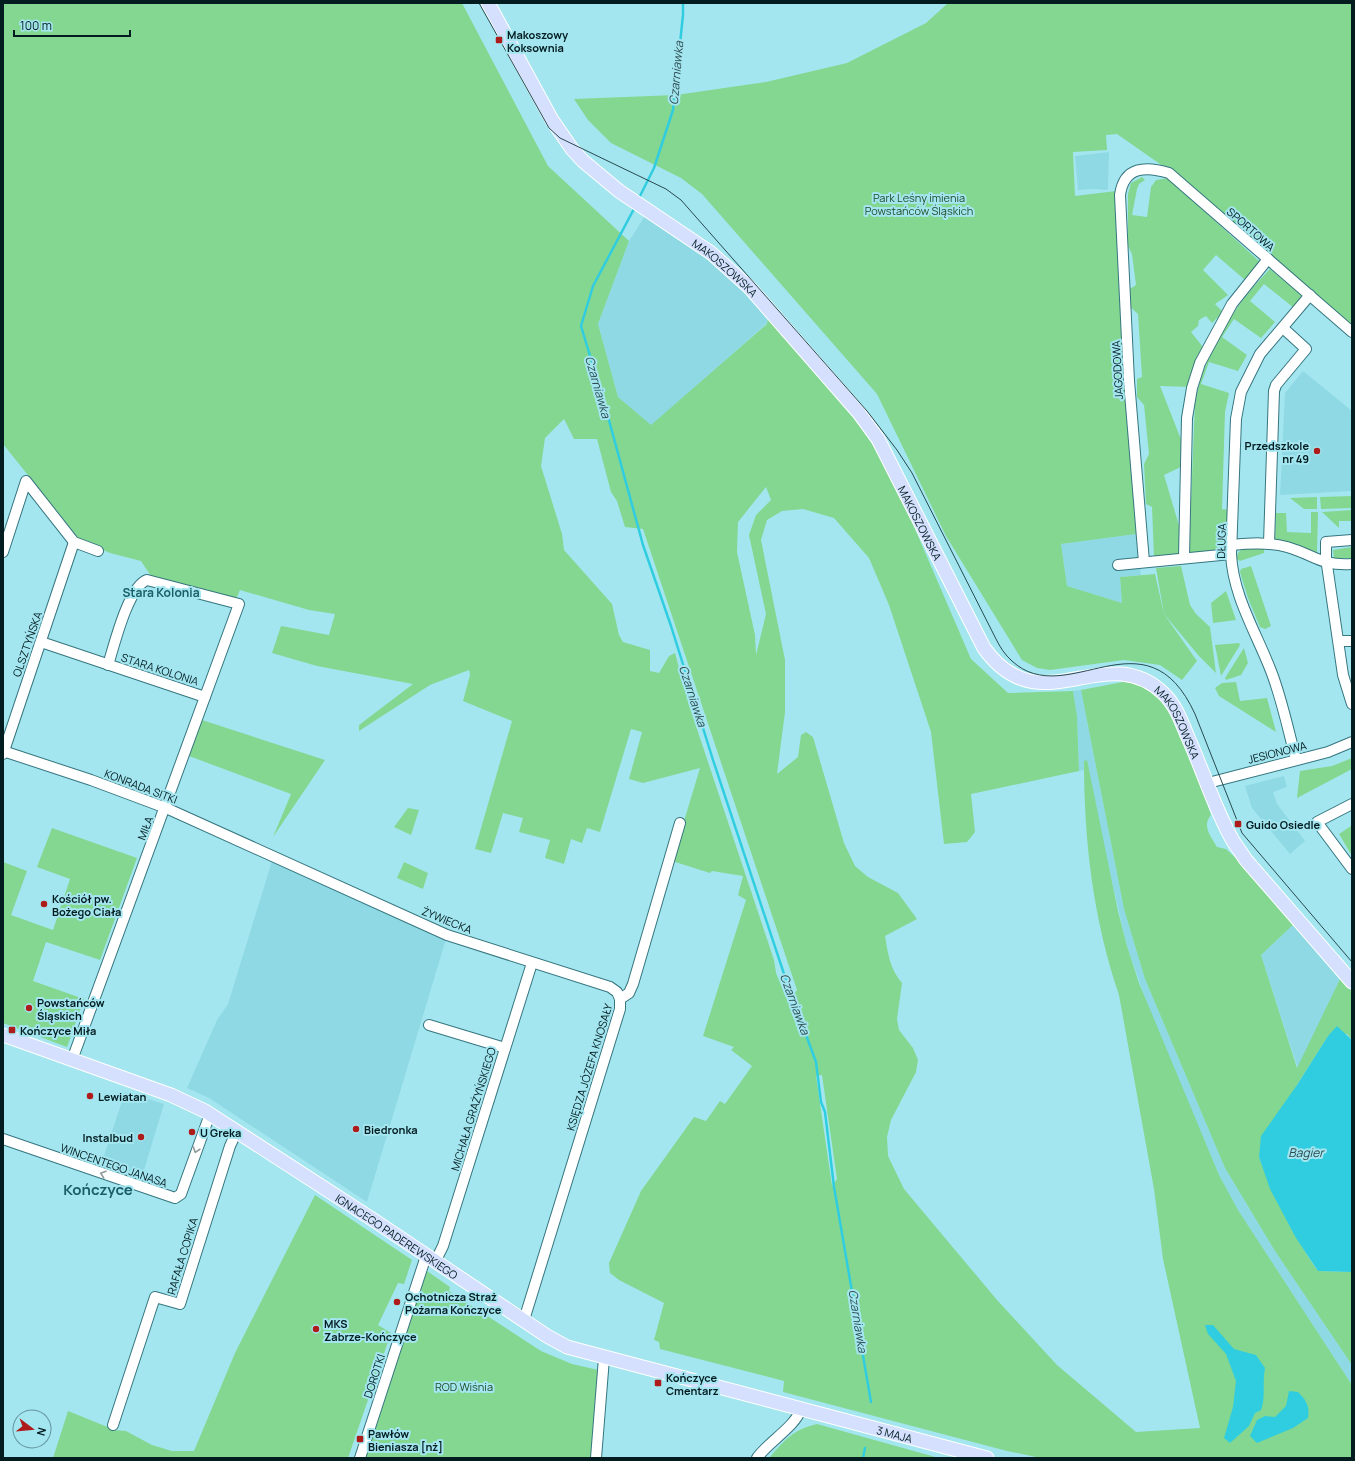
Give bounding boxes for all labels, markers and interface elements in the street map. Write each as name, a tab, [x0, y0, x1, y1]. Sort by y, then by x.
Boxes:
scale bar	[14, 12, 130, 38]
text: 100 m	[20, 17, 52, 34]
place label: Makoszowy Koksownia	[507, 27, 569, 55]
marker: Makoszowy Koksownia	[494, 35, 504, 45]
water label: Czarniawka	[665, 39, 687, 106]
park label: Park Leśny imienia Powstańców Śląskich	[865, 190, 973, 218]
street label: SPORTOWA	[1224, 204, 1278, 254]
street label: MAKOSZOWSKA	[690, 235, 762, 300]
street label: JAGODOWA	[1108, 340, 1126, 400]
water label: Czarniawka	[581, 354, 615, 421]
place label: Przedszkole nr 49	[1245, 438, 1309, 466]
marker: Przedszkole nr 49	[1312, 446, 1322, 456]
street label: MAKOSZOWSKA	[895, 483, 946, 563]
street label: DŁUGA	[1213, 523, 1229, 559]
district label: Stara Kolonia	[122, 584, 200, 601]
street label: OLSZTYŃSKA	[9, 609, 45, 679]
street label: STARA KOLONIA	[119, 649, 201, 689]
water label: Czarniawka	[675, 663, 711, 730]
street label: MAKOSZOWSKA	[1152, 682, 1204, 761]
street label: JESIONOWA	[1246, 737, 1308, 767]
street label: KONRADA SITKI	[102, 765, 180, 807]
street label: MIŁA	[134, 814, 156, 842]
place label: Guido Osiedle	[1246, 817, 1321, 832]
marker: Guido Osiedle	[1233, 819, 1243, 829]
place label: Kościół pw. Bożego Ciała	[52, 891, 121, 919]
marker: Kościół pw. Bożego Ciała	[39, 899, 49, 909]
street label: ŻYWIECKA	[420, 903, 474, 937]
water label: Czarniawka	[776, 971, 814, 1038]
place label: Powstańców Śląskich	[37, 995, 105, 1023]
street label: KSIĘDZA JÓZEFA KNOSAŁY	[563, 1001, 616, 1132]
marker: Powstańców Śląskich	[24, 1003, 34, 1013]
place label: Kończyce Miła	[20, 1023, 96, 1038]
marker: Kończyce Miła	[7, 1025, 17, 1035]
street label: MICHAŁA GRAŻYŃSKIEGO	[447, 1045, 499, 1173]
place label: Lewiatan	[98, 1089, 147, 1104]
marker: Lewiatan	[85, 1091, 95, 1101]
place label: Biedronka	[364, 1122, 418, 1137]
marker: Biedronka	[351, 1124, 361, 1134]
place label: U Greka	[200, 1125, 241, 1140]
marker: U Greka	[187, 1127, 197, 1137]
place label: Instalbud	[82, 1130, 133, 1145]
marker: Instalbud	[136, 1132, 146, 1142]
street label: WINCENTEGO JANASA	[58, 1140, 170, 1190]
water label: Bagier	[1288, 1144, 1325, 1161]
one-way arrow	[192, 1146, 201, 1153]
one-way arrow	[100, 1170, 107, 1179]
district label: Kończyce	[63, 1179, 133, 1200]
street label: IGNACEGO PADEREWSKIEGO	[333, 1190, 461, 1282]
street label: RAFAŁA COPIKA	[163, 1216, 201, 1296]
water label: Czarniawka	[845, 1288, 872, 1355]
place label: Ochotnicza Straż Pożarna Kończyce	[405, 1289, 502, 1317]
marker: Ochotnicza Straż Pożarna Kończyce	[392, 1297, 402, 1307]
place label: MKS Zabrze-Kończyce	[324, 1316, 417, 1344]
marker: MKS Zabrze-Kończyce	[311, 1324, 321, 1334]
street label: DOROTKI	[360, 1352, 388, 1400]
place label: Kończyce Cmentarz	[666, 1370, 719, 1398]
marker: Kończyce Cmentarz	[653, 1378, 663, 1388]
park label: ROD Wiśnia	[435, 1379, 493, 1394]
north arrow	[12, 1409, 52, 1449]
street label: 3 MAJA	[875, 1422, 914, 1445]
text: N	[34, 1426, 50, 1438]
place label: Pawłów Bieniasza [nż]	[368, 1426, 443, 1454]
marker: Pawłów Bieniasza [nż]	[355, 1434, 365, 1444]

